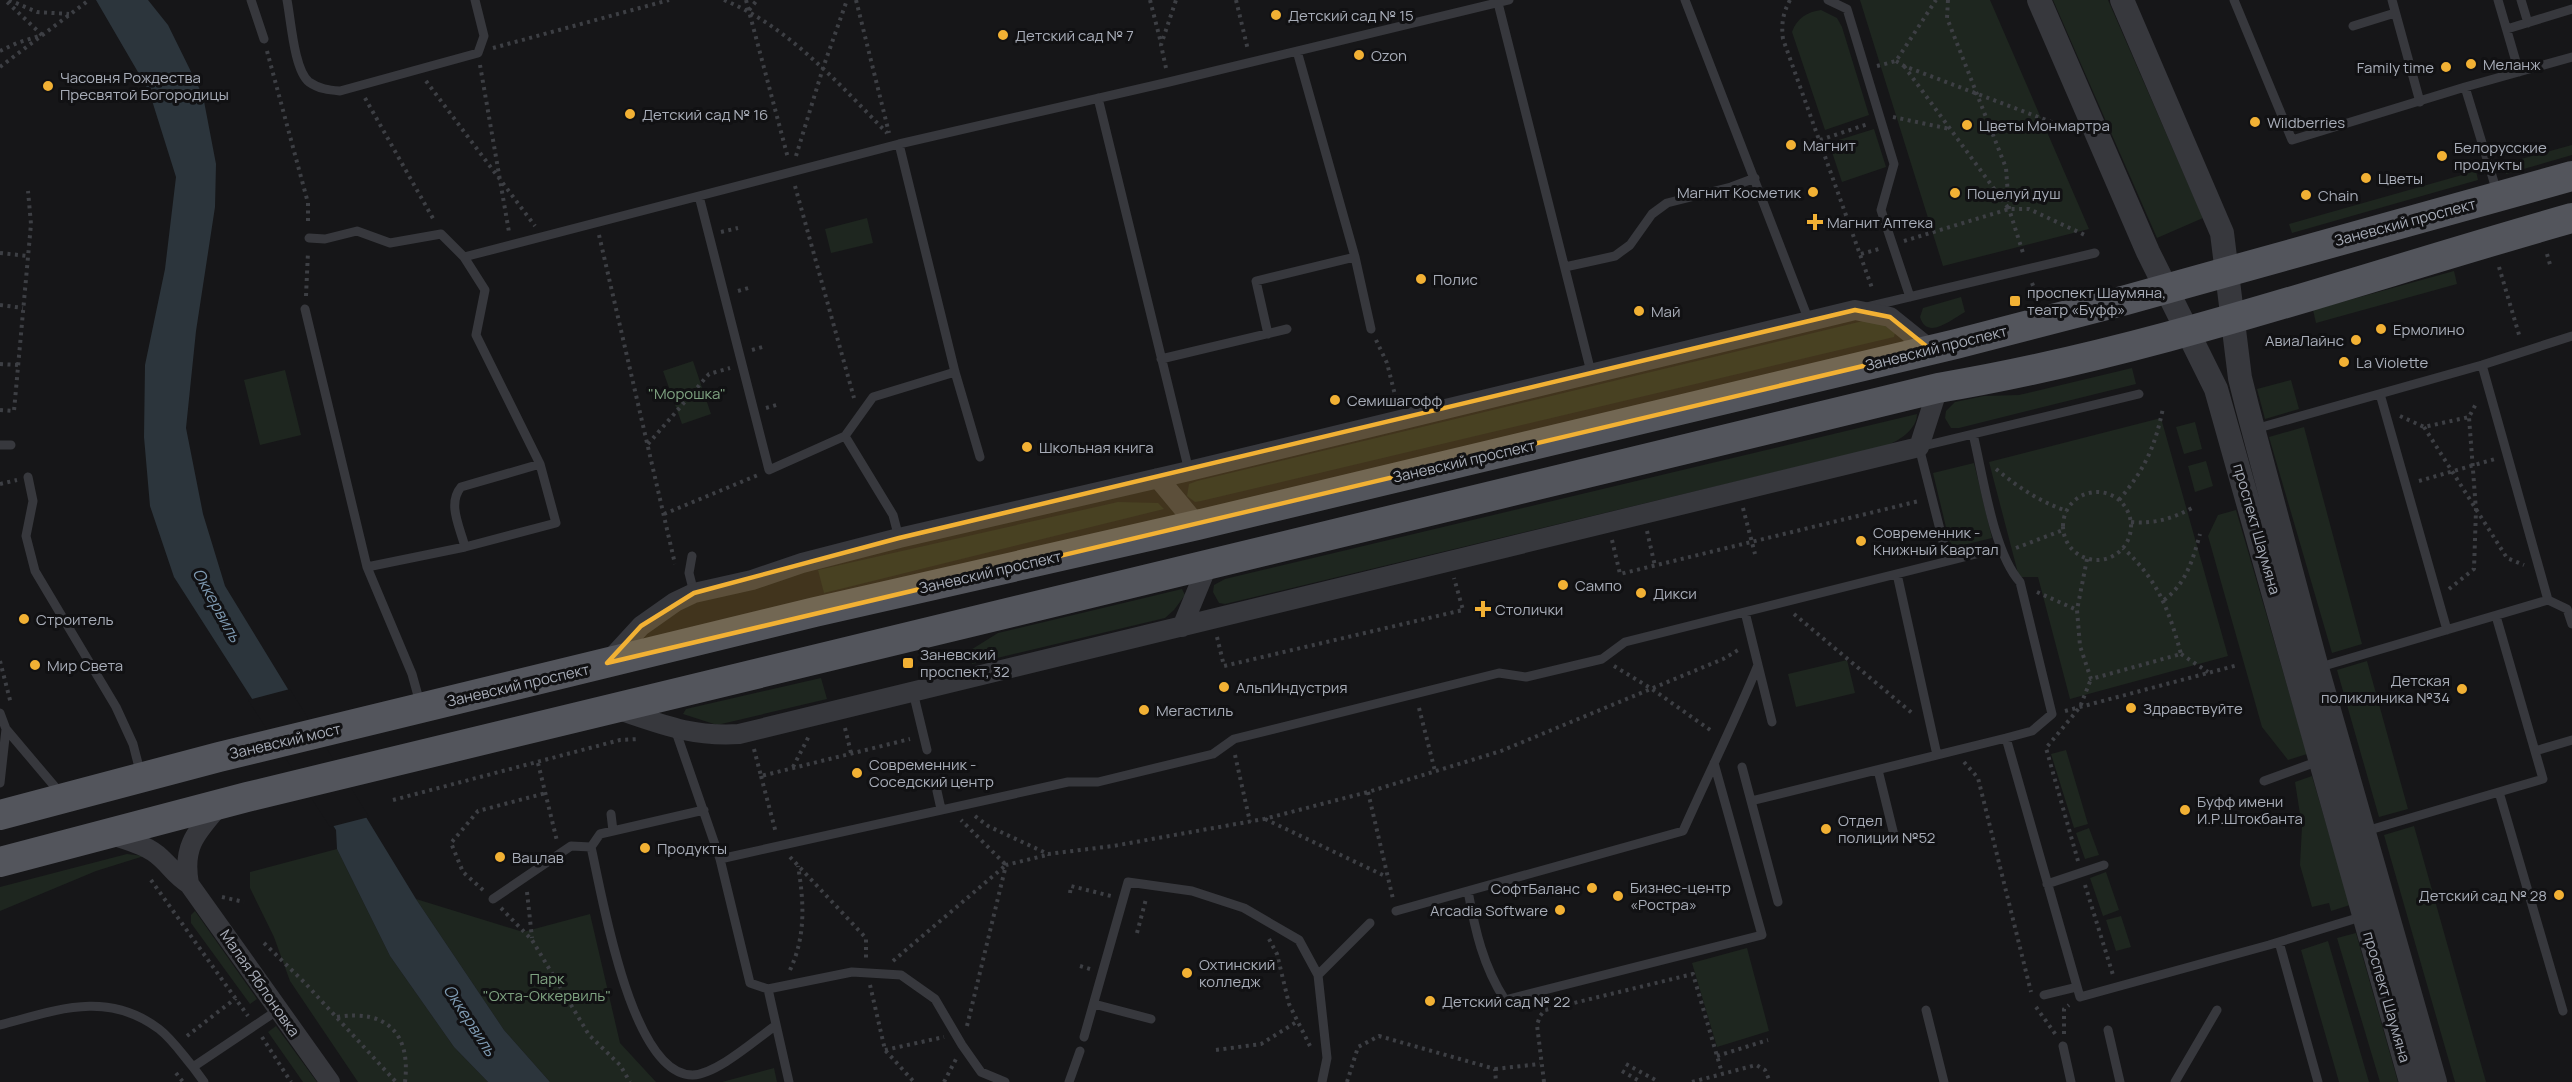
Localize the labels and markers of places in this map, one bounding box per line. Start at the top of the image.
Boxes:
place label: Детский сад № 15 [1288,5,1414,26]
marker: Детский сад № 15 [1269,8,1283,22]
place label: Детский сад № 7 [1015,25,1134,46]
marker: Детский сад № 7 [996,28,1010,42]
place label: Ozon [1371,45,1407,66]
marker: Ozon [1352,48,1366,62]
place label: Меланж [2483,54,2541,75]
place label: Family time [2357,57,2434,78]
marker: Меланж [2464,57,2478,71]
marker: Family time [2439,60,2453,74]
place label: Часовня Рождества Пресвятой Богородицы [60,67,229,105]
marker: Часовня Рождества Пресвятой Богородицы [41,79,55,93]
place label: Детский сад № 16 [642,104,768,125]
marker: Детский сад № 16 [623,107,637,121]
place label: Wildberries [2267,112,2345,133]
place label: Цветы Монмартра [1979,115,2110,136]
marker: Wildberries [2248,115,2262,129]
marker: Цветы Монмартра [1960,118,1974,132]
place label: Магнит [1803,135,1856,156]
place label: Белорусские продукты [2454,137,2547,175]
marker: Магнит [1784,138,1798,152]
marker: Белорусские продукты [2435,149,2449,163]
place label: Цветы [2378,168,2423,189]
marker: Цветы [2359,171,2373,185]
place label: Магнит Косметик [1677,182,1802,203]
place label: Поцелуй душ [1967,183,2061,204]
marker: Магнит Косметик [1806,185,1820,199]
place label: Chain [2318,185,2358,206]
marker: Поцелуй душ [1948,186,1962,200]
marker: Chain [2299,188,2313,202]
place label: Магнит Аптека [1827,212,1933,233]
marker: Магнит Аптека [1808,215,1822,229]
place label: Полис [1433,269,1478,290]
marker: Полис [1414,272,1428,286]
place label: проспект Шаумяна, театр «Буфф» [2027,282,2166,320]
marker: проспект Шаумяна, театр «Буфф» [2008,294,2022,308]
place label: Май [1651,301,1680,322]
marker: Май [1632,304,1646,318]
place label: Ермолино [2393,319,2465,340]
marker: Ермолино [2374,322,2388,336]
place label: АвиаЛайнс [2265,330,2344,351]
marker: АвиаЛайнс [2349,333,2363,347]
place label: La Violette [2356,352,2429,373]
marker: La Violette [2337,355,2351,369]
place label: Семишагофф [1347,390,1442,411]
marker: Семишагофф [1328,393,1342,407]
place label: Школьная книга [1039,437,1154,458]
marker: Школьная книга [1020,440,1034,454]
place label: Современник - Книжный Квартал [1873,522,1999,560]
marker: Современник - Книжный Квартал [1854,534,1868,548]
place label: Сампо [1575,575,1622,596]
marker: Сампо [1556,578,1570,592]
place label: Дикси [1653,583,1697,604]
marker: Дикси [1634,586,1648,600]
place label: Столички [1495,599,1563,620]
marker: Столички [1476,602,1490,616]
place label: Строитель [36,609,114,630]
marker: Строитель [17,612,31,626]
place label: Заневский проспект, 32 [920,644,1010,682]
place label: Мир Света [47,655,123,676]
marker: Заневский проспект, 32 [901,656,915,670]
marker: Мир Света [28,658,42,672]
place label: Детская поликлиника №34 [2321,670,2450,708]
place label: АльпИндустрия [1236,677,1348,698]
marker: АльпИндустрия [1217,680,1231,694]
marker: Детская поликлиника №34 [2455,682,2469,696]
place label: Здравствуйте [2143,698,2243,719]
place label: Мегастиль [1156,700,1233,721]
marker: Здравствуйте [2124,701,2138,715]
marker: Мегастиль [1137,703,1151,717]
place label: Современник - Соседский центр [869,754,994,792]
marker: Современник - Соседский центр [850,766,864,780]
place label: Буфф имени И.Р.Штокбанта [2197,791,2303,829]
marker: Буфф имени И.Р.Штокбанта [2178,803,2192,817]
place label: Отдел полиции №52 [1838,810,1935,848]
marker: Отдел полиции №52 [1819,822,1833,836]
place label: Продукты [657,838,727,859]
marker: Продукты [638,841,652,855]
place label: Вацлав [512,847,564,868]
marker: Вацлав [493,850,507,864]
place label: Бизнес-центр «Ростра» [1630,877,1731,915]
place label: СофтБаланс [1491,878,1580,899]
marker: СофтБаланс [1585,881,1599,895]
place label: Детский сад № 28 [2419,885,2547,906]
marker: Детский сад № 28 [2552,888,2566,902]
marker: Бизнес-центр «Ростра» [1611,889,1625,903]
place label: Arcadia Software [1430,900,1548,921]
marker: Arcadia Software [1553,903,1567,917]
place label: Охтинский колледж [1199,954,1275,992]
marker: Охтинский колледж [1180,966,1194,980]
place label: Детский сад № 22 [1442,991,1570,1012]
marker: Детский сад № 22 [1423,994,1437,1008]

